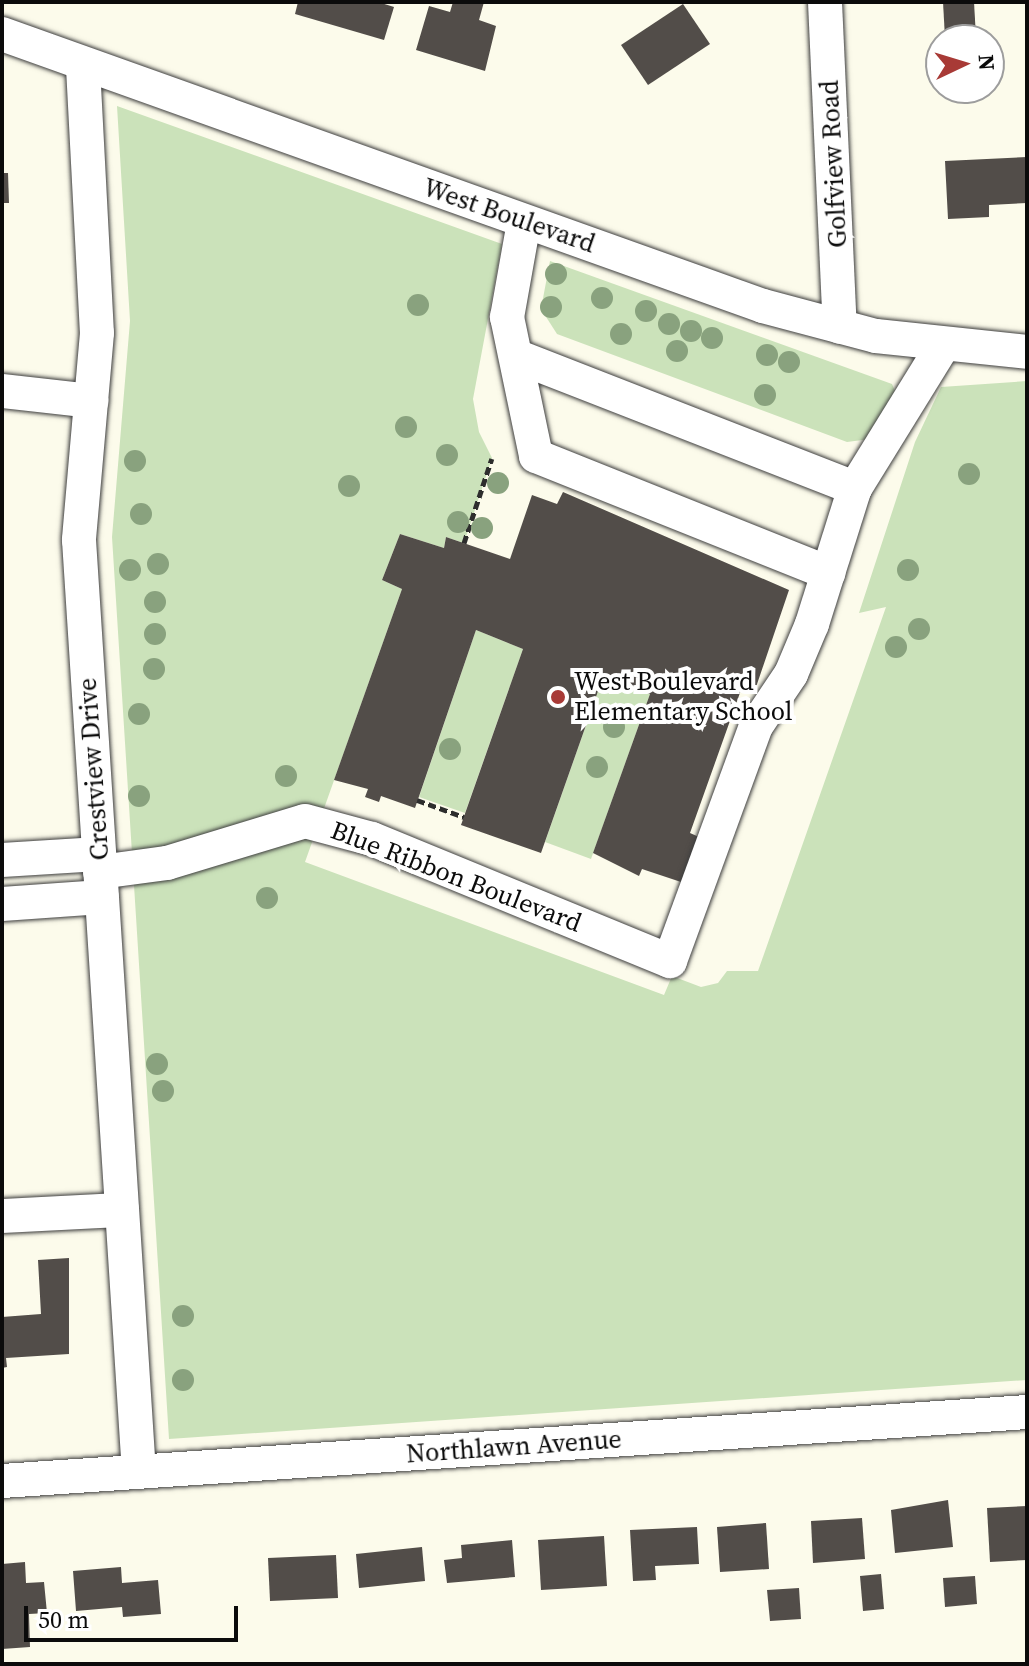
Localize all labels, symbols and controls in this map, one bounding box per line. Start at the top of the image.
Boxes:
north arrow [925,24,1005,104]
text: N [971,53,1002,72]
street label: Golfview Road [814,79,854,249]
street label: West Boulevard [419,172,599,260]
place label: West Boulevard Elementary School [574,666,793,728]
street label: Crestview Drive [72,677,116,861]
marker: West Boulevard Elementary School [549,688,567,706]
street label: Blue Ribbon Boulevard [326,815,586,939]
street label: Northlawn Avenue [405,1424,623,1470]
scale bar [28,1590,242,1640]
text: 50 m [38,1603,89,1636]

